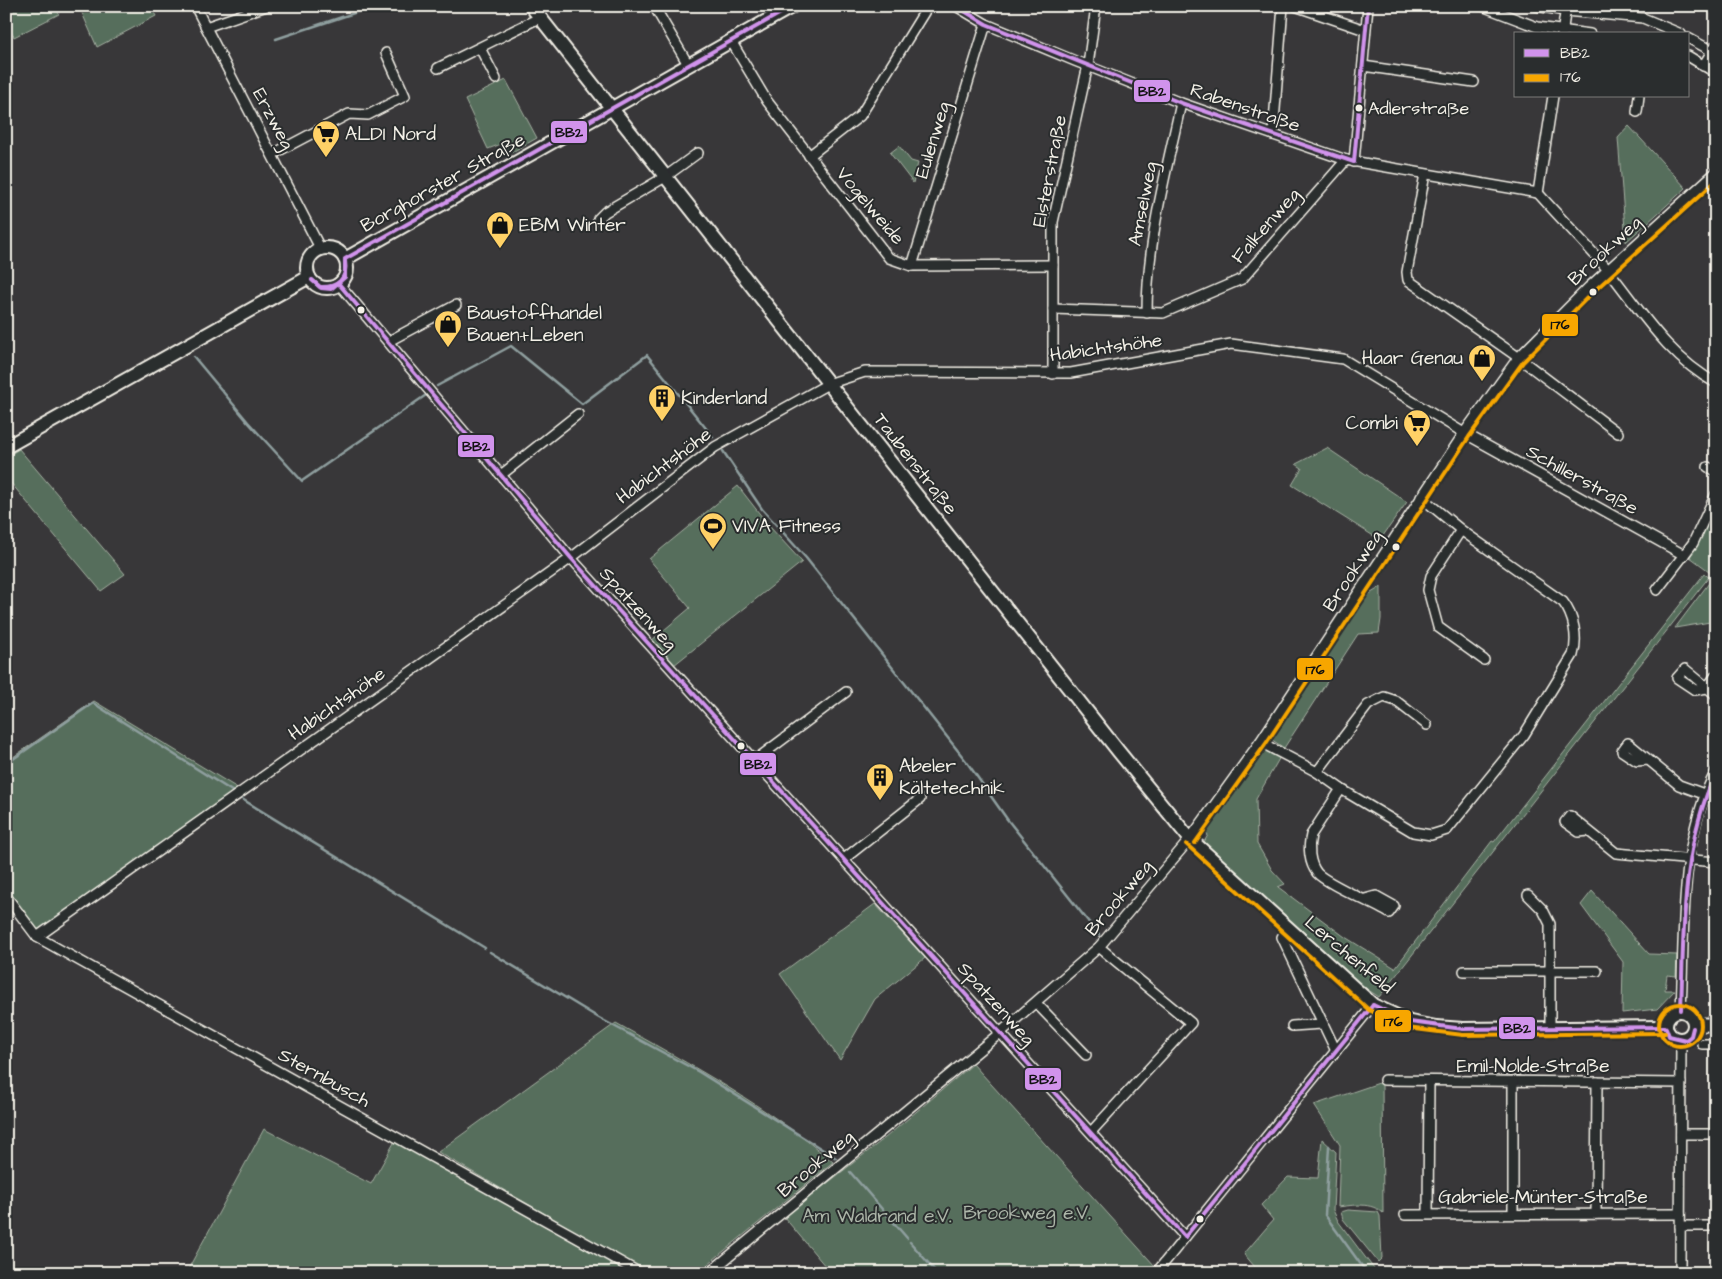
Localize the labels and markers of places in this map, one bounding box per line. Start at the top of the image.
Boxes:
place label: Adlerstraße [1368,96,1469,121]
marker: Adlerstraße [1354,103,1364,113]
supermarket icon: ALDI Nord [311,119,341,158]
place label: ALDI Nord [345,121,436,148]
shop icon: EBM Winter [485,210,515,249]
place label: EBM Winter [519,212,626,239]
unlabelled marker [1588,287,1598,297]
place label: Baustoffhandel Bauen+Leben [467,300,602,349]
unlabelled marker [356,305,366,315]
shop icon: Baustoffhandel Bauen+Leben [433,309,463,348]
shop icon: Haar Genau [1467,343,1497,382]
place label: Haar Genau [1362,345,1463,372]
building icon: Kinderland [647,383,677,422]
place label: Kinderland [681,385,768,412]
supermarket icon: Combi [1402,408,1432,447]
place label: Combi [1346,410,1398,437]
sports icon: VIVA Fitness [698,511,728,550]
place label: VIVA Fitness [732,513,841,540]
unlabelled marker [1391,542,1401,552]
unlabelled marker [736,741,746,751]
place label: Abeler Kältetechnik [899,753,1005,802]
building icon: Abeler Kältetechnik [865,762,895,801]
unlabelled marker [1195,1214,1205,1224]

